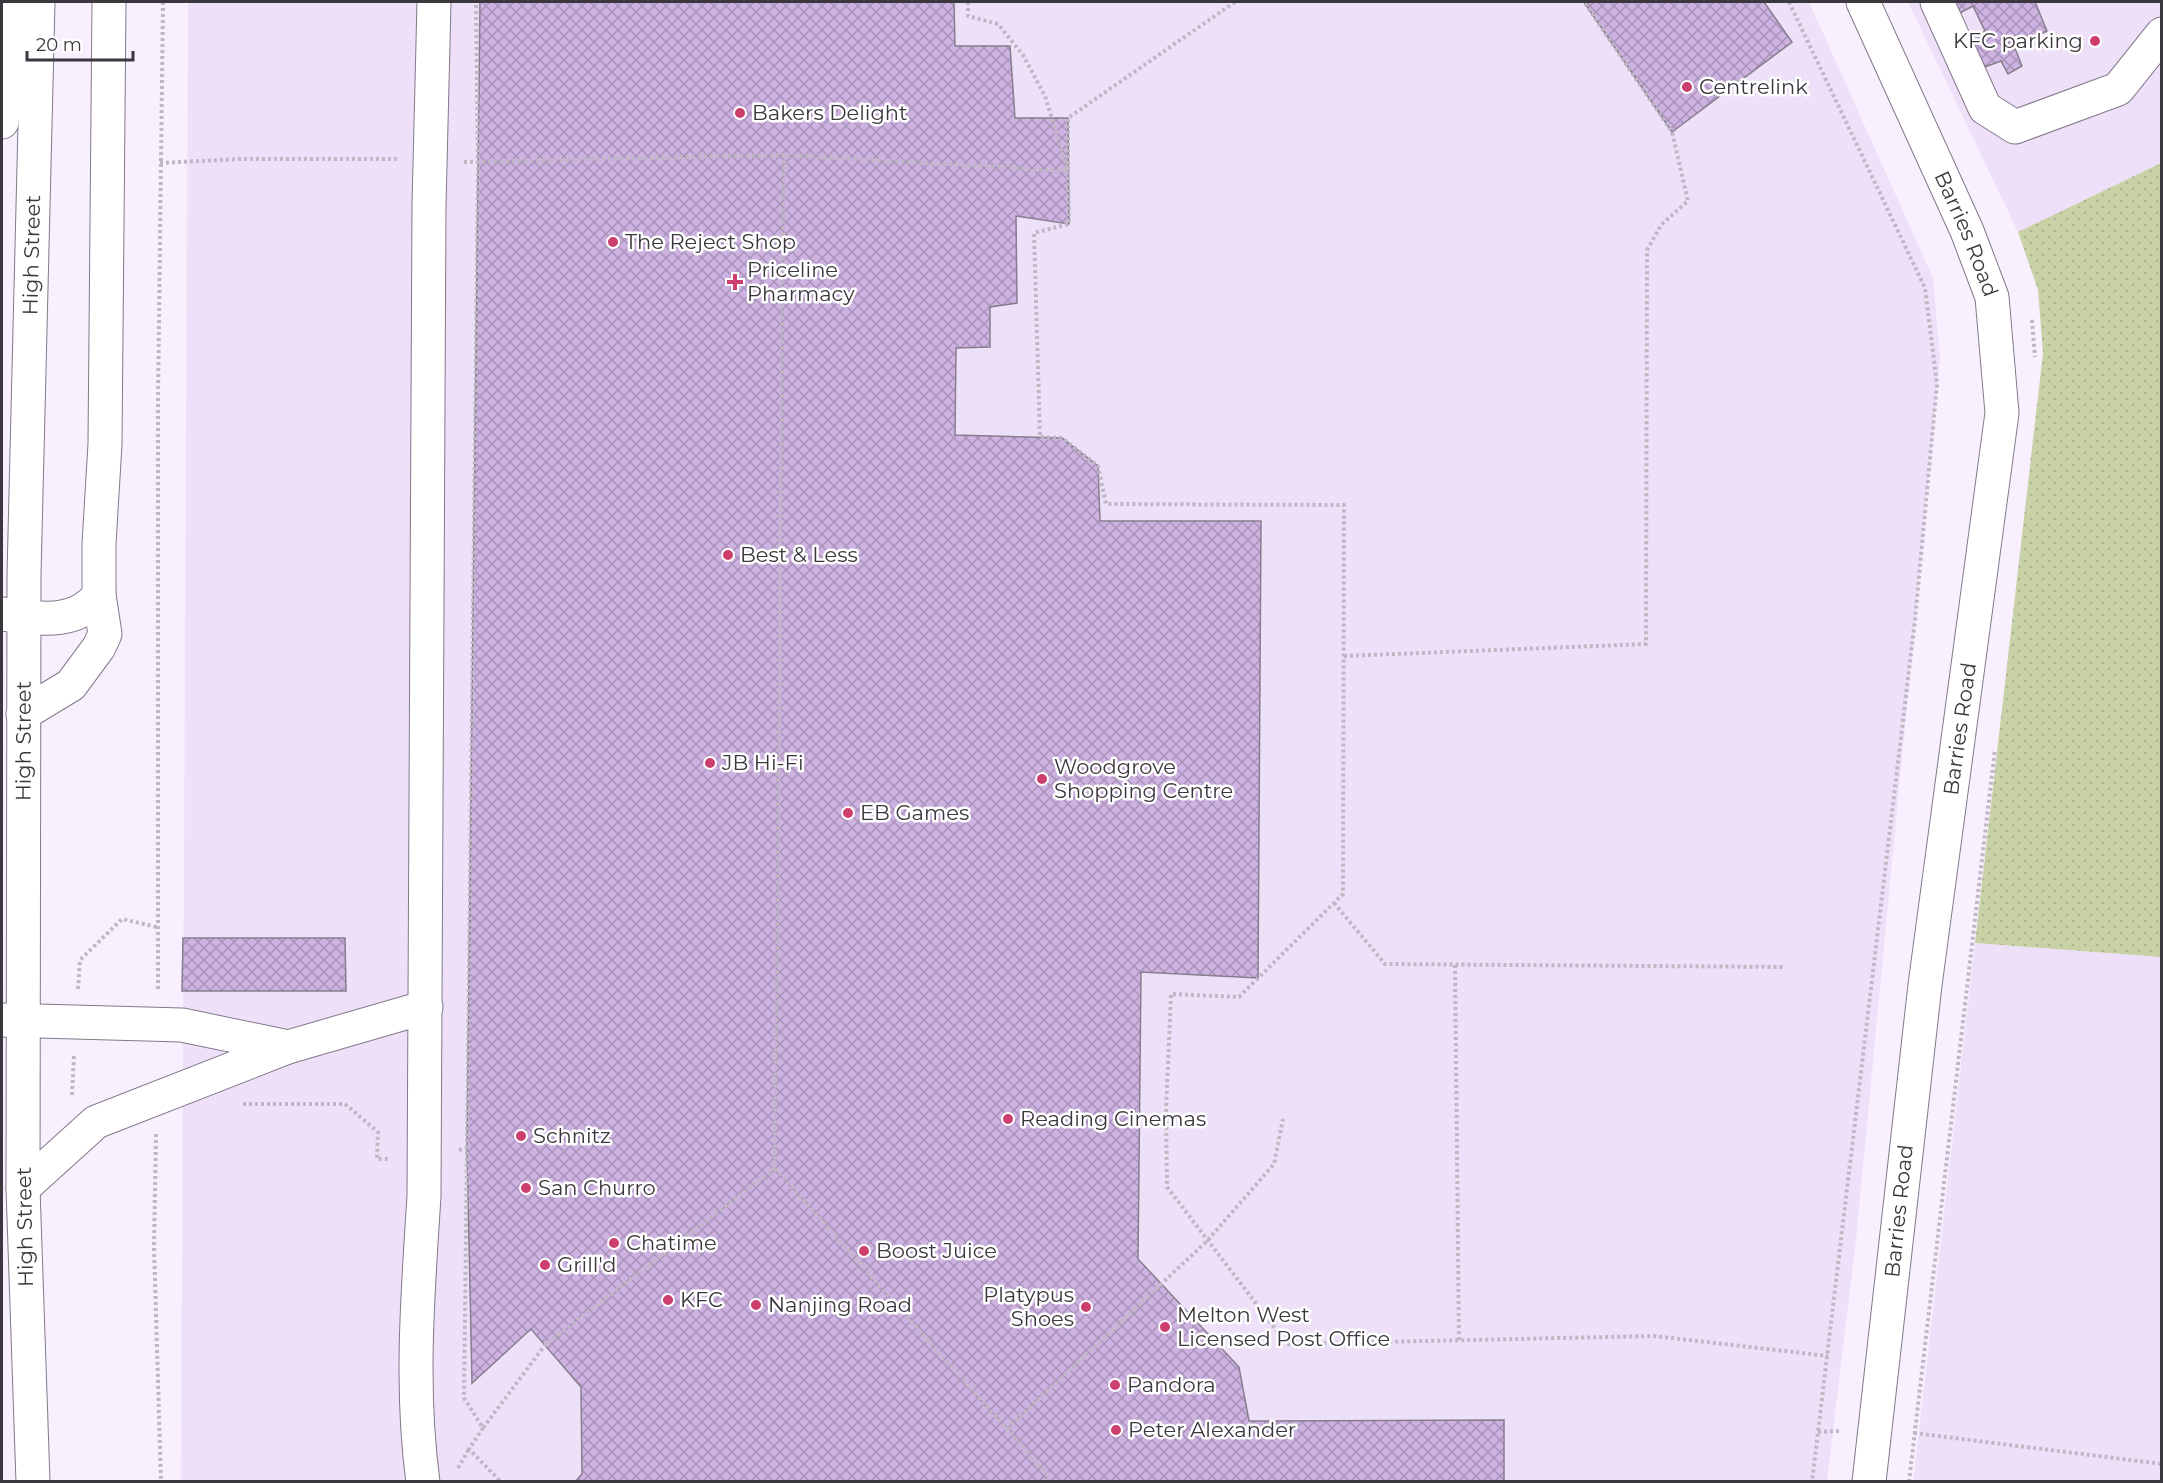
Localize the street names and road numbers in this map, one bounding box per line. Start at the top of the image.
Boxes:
street label: Barries Road [1929,167,2004,300]
street label: High Street [17,195,45,316]
street label: Barries Road [1938,661,1981,797]
street label: High Street [11,681,36,801]
street label: Barries Road [1879,1143,1918,1279]
street label: High Street [11,1167,38,1287]

